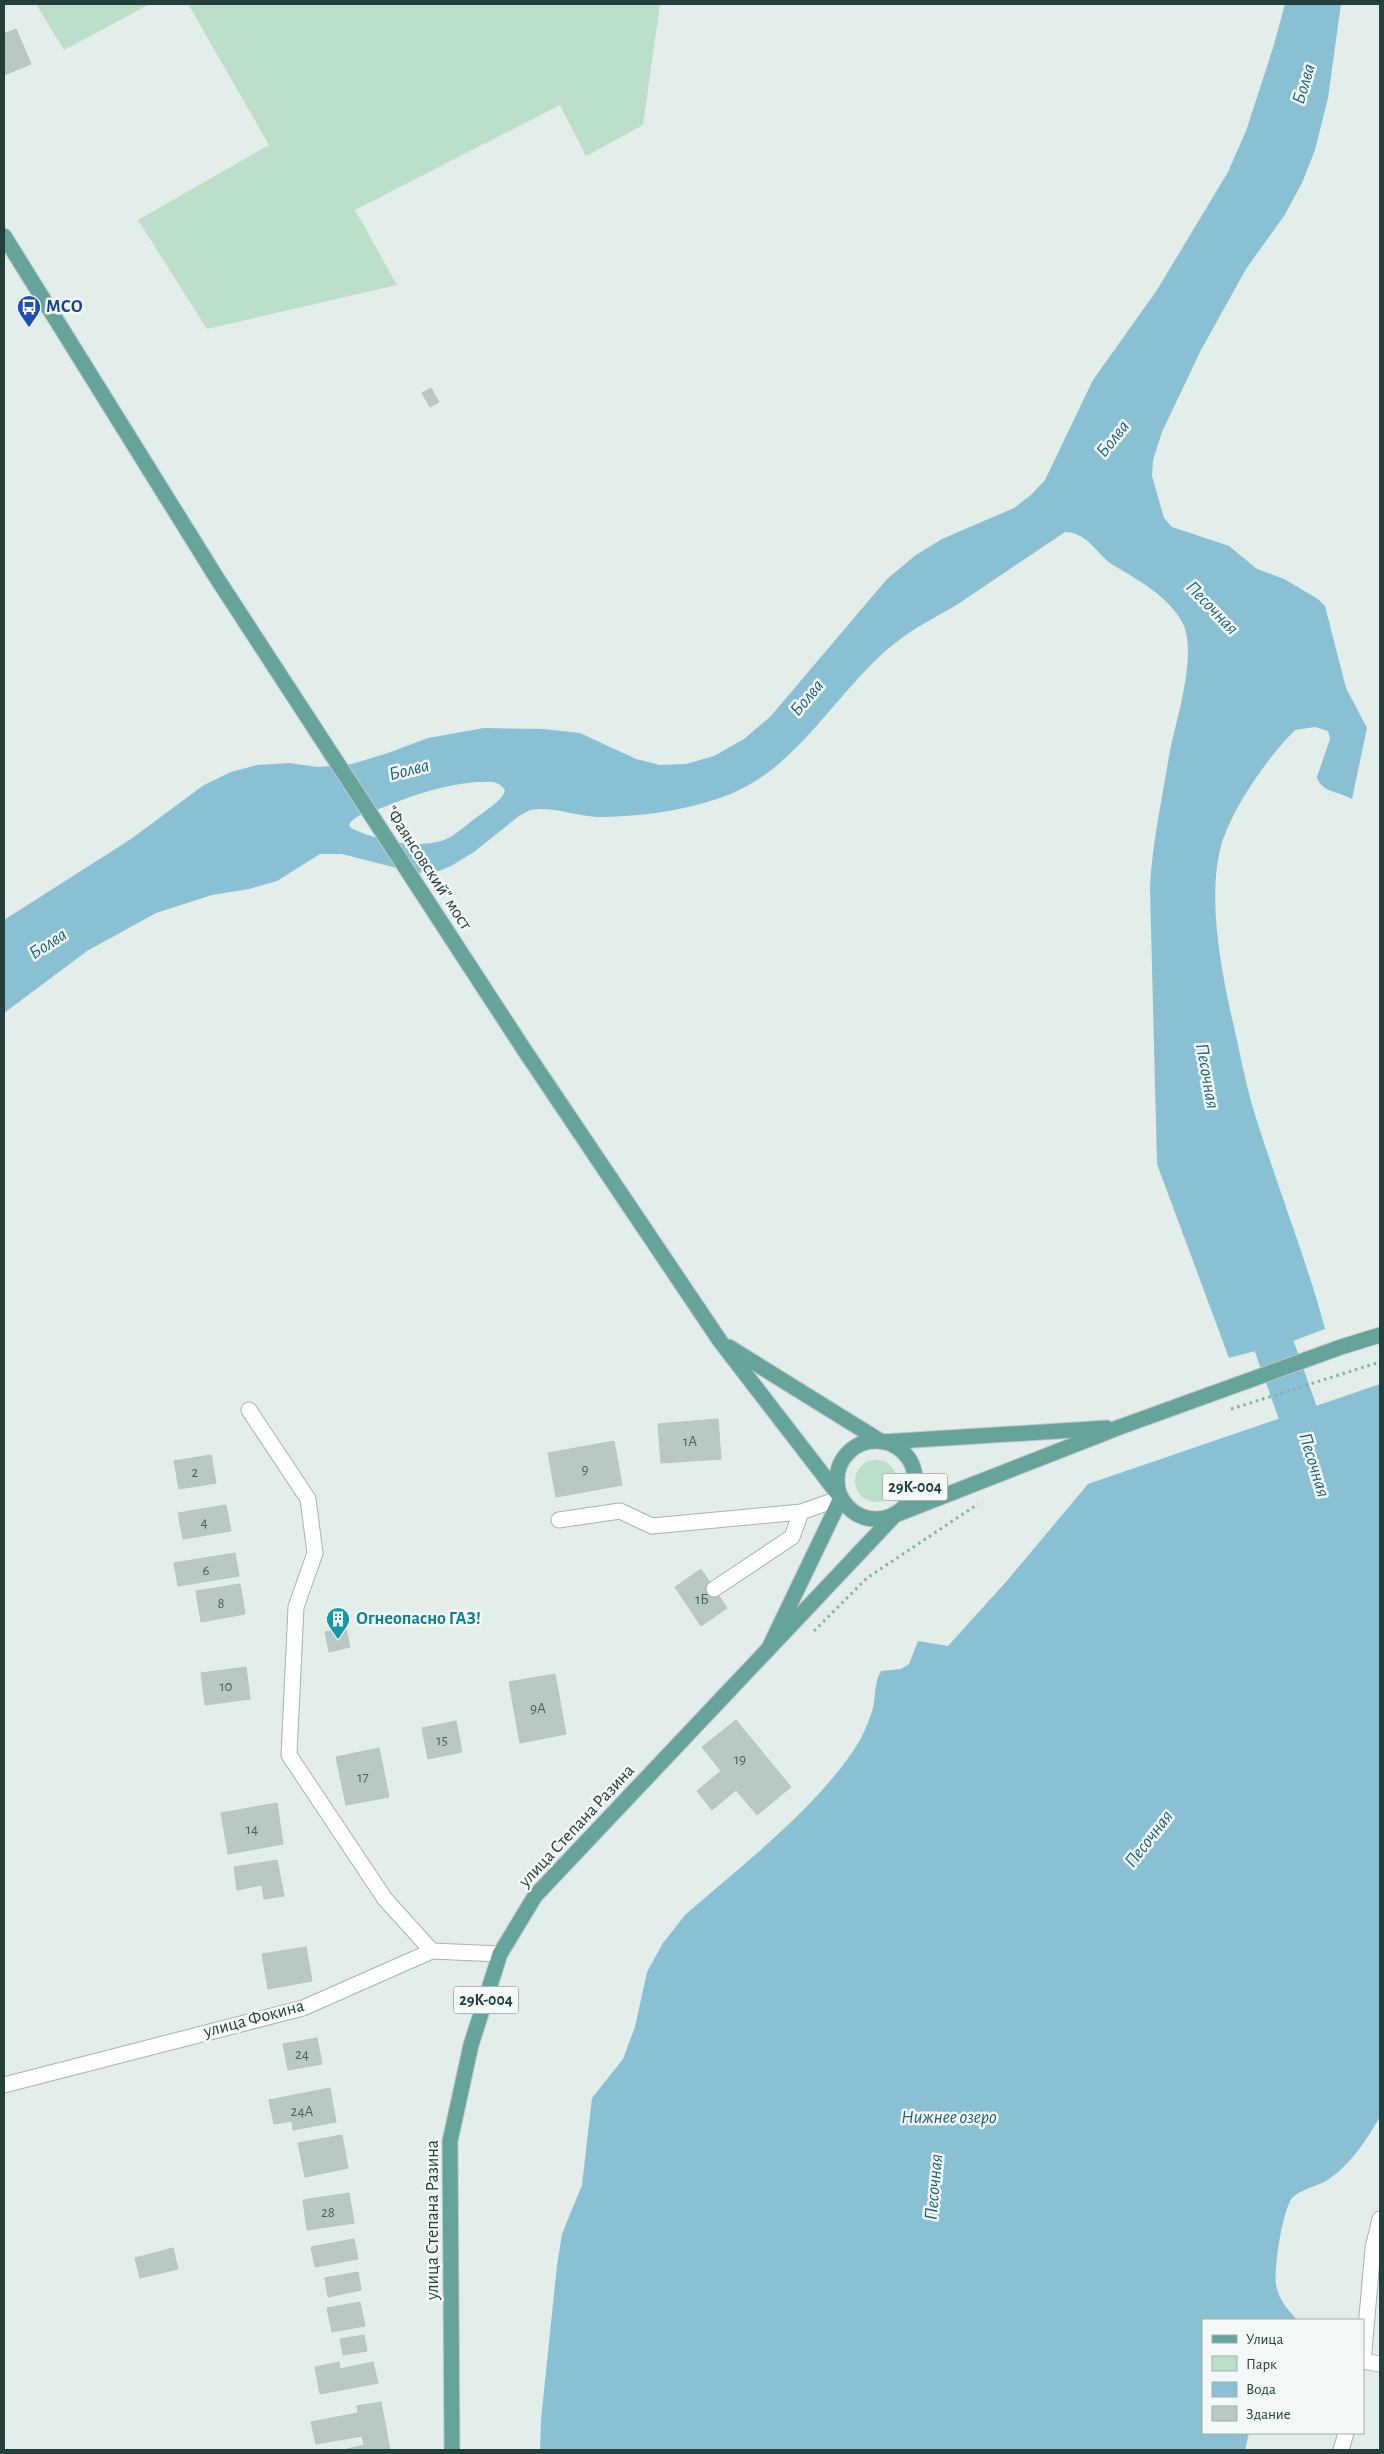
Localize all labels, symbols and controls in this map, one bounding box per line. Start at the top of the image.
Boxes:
water label: Болва [1289,62,1319,106]
bus stop icon: МСО [16,294,42,328]
place label: МСО [46,298,83,316]
water label: Болва [1093,417,1133,461]
water label: Песочная [1182,578,1242,638]
water label: Болва [787,676,827,720]
water label: Болва [387,756,431,784]
street label: "Фаянсовский" мост [381,803,475,934]
water label: Болва [26,925,70,963]
water label: Песочная [1192,1042,1222,1110]
water label: Песочная [1295,1431,1333,1499]
house number: 1А [683,1434,697,1449]
house number: 9 [581,1462,589,1477]
house number: 2 [192,1465,199,1480]
road number: 29К-004 [882,1474,948,1500]
house number: 4 [200,1515,208,1530]
house number: 6 [202,1563,210,1578]
house number: 1Б [695,1592,709,1607]
house number: 8 [217,1596,225,1611]
building icon: Огнеопасно ГАЗ! [325,1606,351,1640]
place label: Огнеопасно ГАЗ! [356,1610,481,1628]
house number: 10 [219,1679,233,1694]
house number: 9А [530,1701,546,1716]
house number: 15 [436,1733,448,1748]
house number: 19 [734,1752,746,1767]
street label: улица Степана Разина [515,1761,638,1891]
house number: 17 [357,1770,369,1785]
water label: Песочная [1121,1807,1177,1871]
house number: 14 [246,1822,258,1837]
road number: 29К-004 [454,1986,518,2014]
street label: улица Фокина [201,1997,306,2041]
house number: 24 [295,2047,309,2062]
house number: 24А [291,2104,314,2119]
water label: Нижнее озеро [901,2108,997,2127]
street label: улица Степана Разина [424,2140,442,2301]
water label: Песочная [922,2153,946,2221]
house number: 28 [321,2205,335,2220]
legend [1202,2319,1364,2434]
text: Улица [1246,2332,1283,2347]
text: Парк [1246,2357,1277,2372]
text: Вода [1246,2382,1276,2397]
text: Здание [1246,2407,1291,2422]

